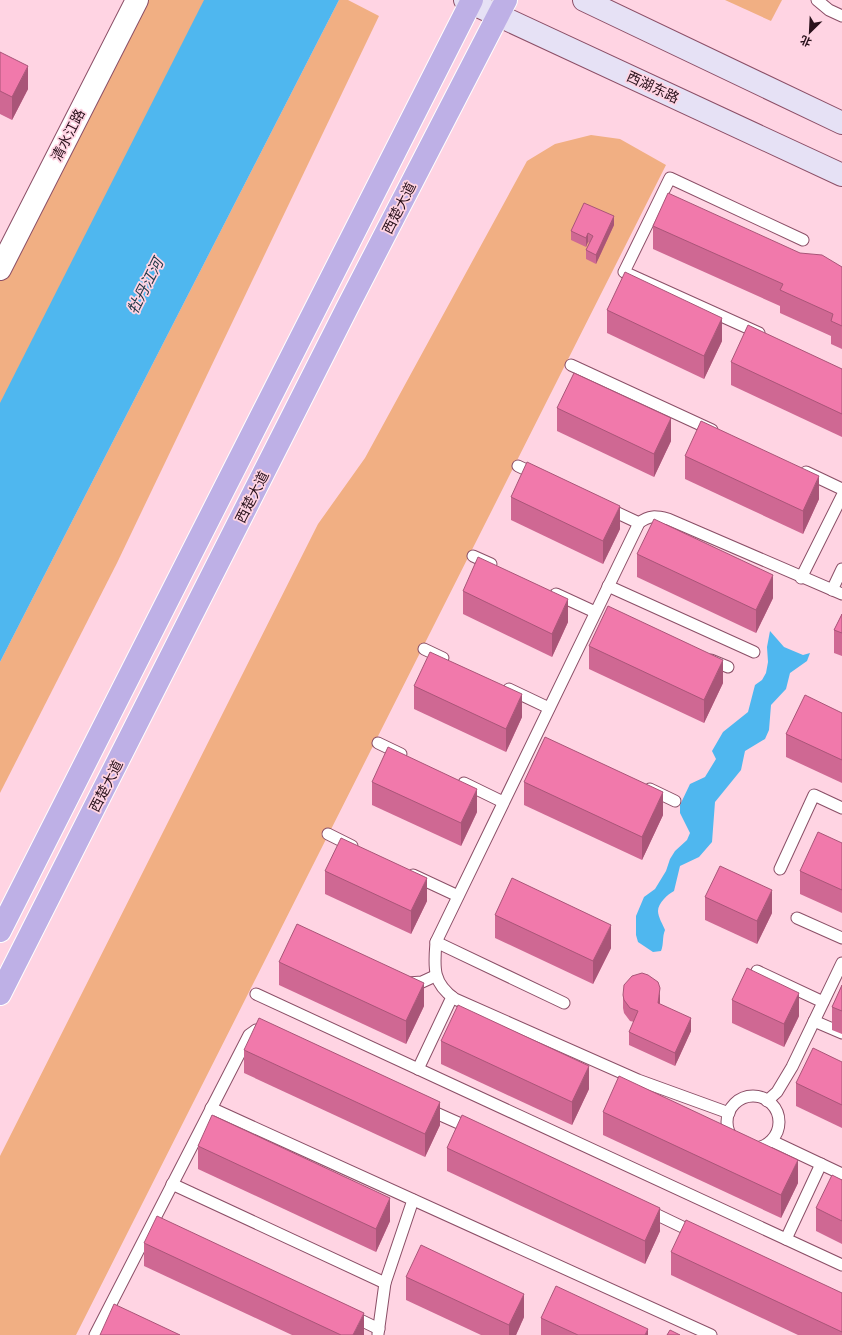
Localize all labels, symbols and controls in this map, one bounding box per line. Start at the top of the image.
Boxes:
north arrow [790,12,830,52]
text: 北 [798,33,813,49]
street label: 西湖东路 [624,68,682,106]
street label: 清水江路 [48,106,88,164]
street label: 西楚大道 [379,179,419,237]
water label: 牡丹江河 [124,253,168,317]
street label: 西楚大道 [232,468,272,526]
street label: 西楚大道 [86,757,126,815]

